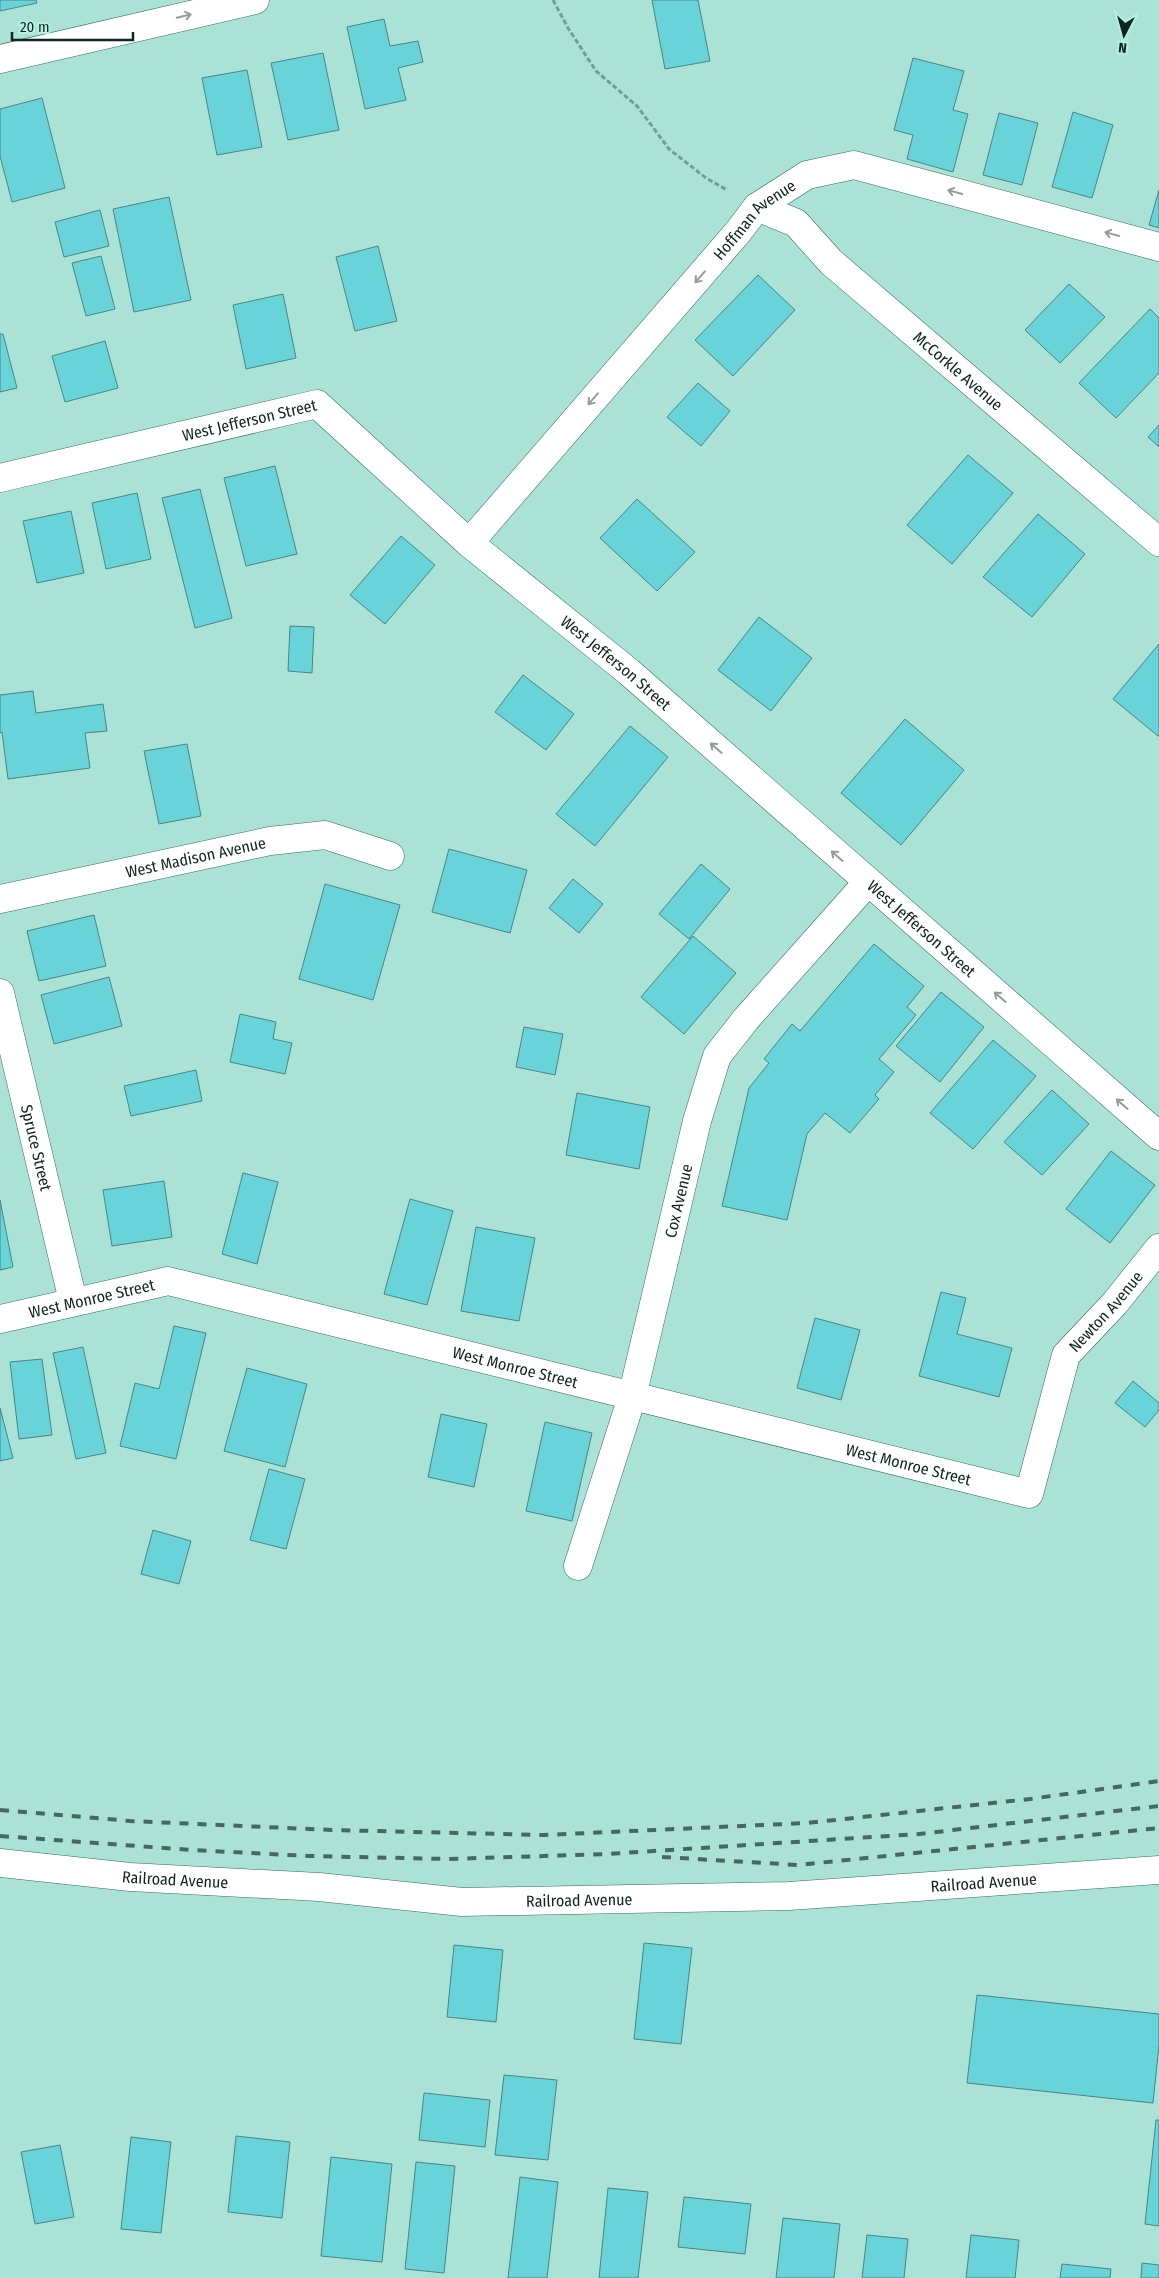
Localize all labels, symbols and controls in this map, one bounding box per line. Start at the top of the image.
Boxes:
scale bar [12,10,134,42]
north arrow [1099,10,1149,60]
one-way arrow [175,11,191,20]
text: 20 m [20,18,50,36]
text: N [1118,39,1128,56]
street label: Hoffman Avenue [709,176,799,264]
one-way arrow [947,187,963,196]
one-way arrow [1104,229,1120,239]
one-way arrow [694,270,705,283]
street label: McCorkle Avenue [909,328,1007,415]
one-way arrow [588,393,599,406]
street label: West Jefferson Street [180,395,319,445]
street label: West Jefferson Street [557,612,675,715]
one-way arrow [709,743,722,754]
street label: West Madison Avenue [124,833,268,882]
one-way arrow [831,850,844,862]
street label: West Jefferson Street [863,876,980,982]
one-way arrow [993,992,1006,1003]
one-way arrow [1116,1098,1129,1110]
street label: Spruce Street [17,1103,56,1194]
street label: Cox Avenue [661,1162,697,1240]
street label: Newton Avenue [1065,1267,1147,1356]
street label: West Monroe Street [27,1275,157,1322]
street label: West Monroe Street [451,1343,581,1392]
street label: West Monroe Street [844,1440,974,1489]
street label: Railroad Avenue [121,1867,229,1892]
street label: Railroad Avenue [930,1870,1038,1896]
street label: Railroad Avenue [526,1890,633,1911]

